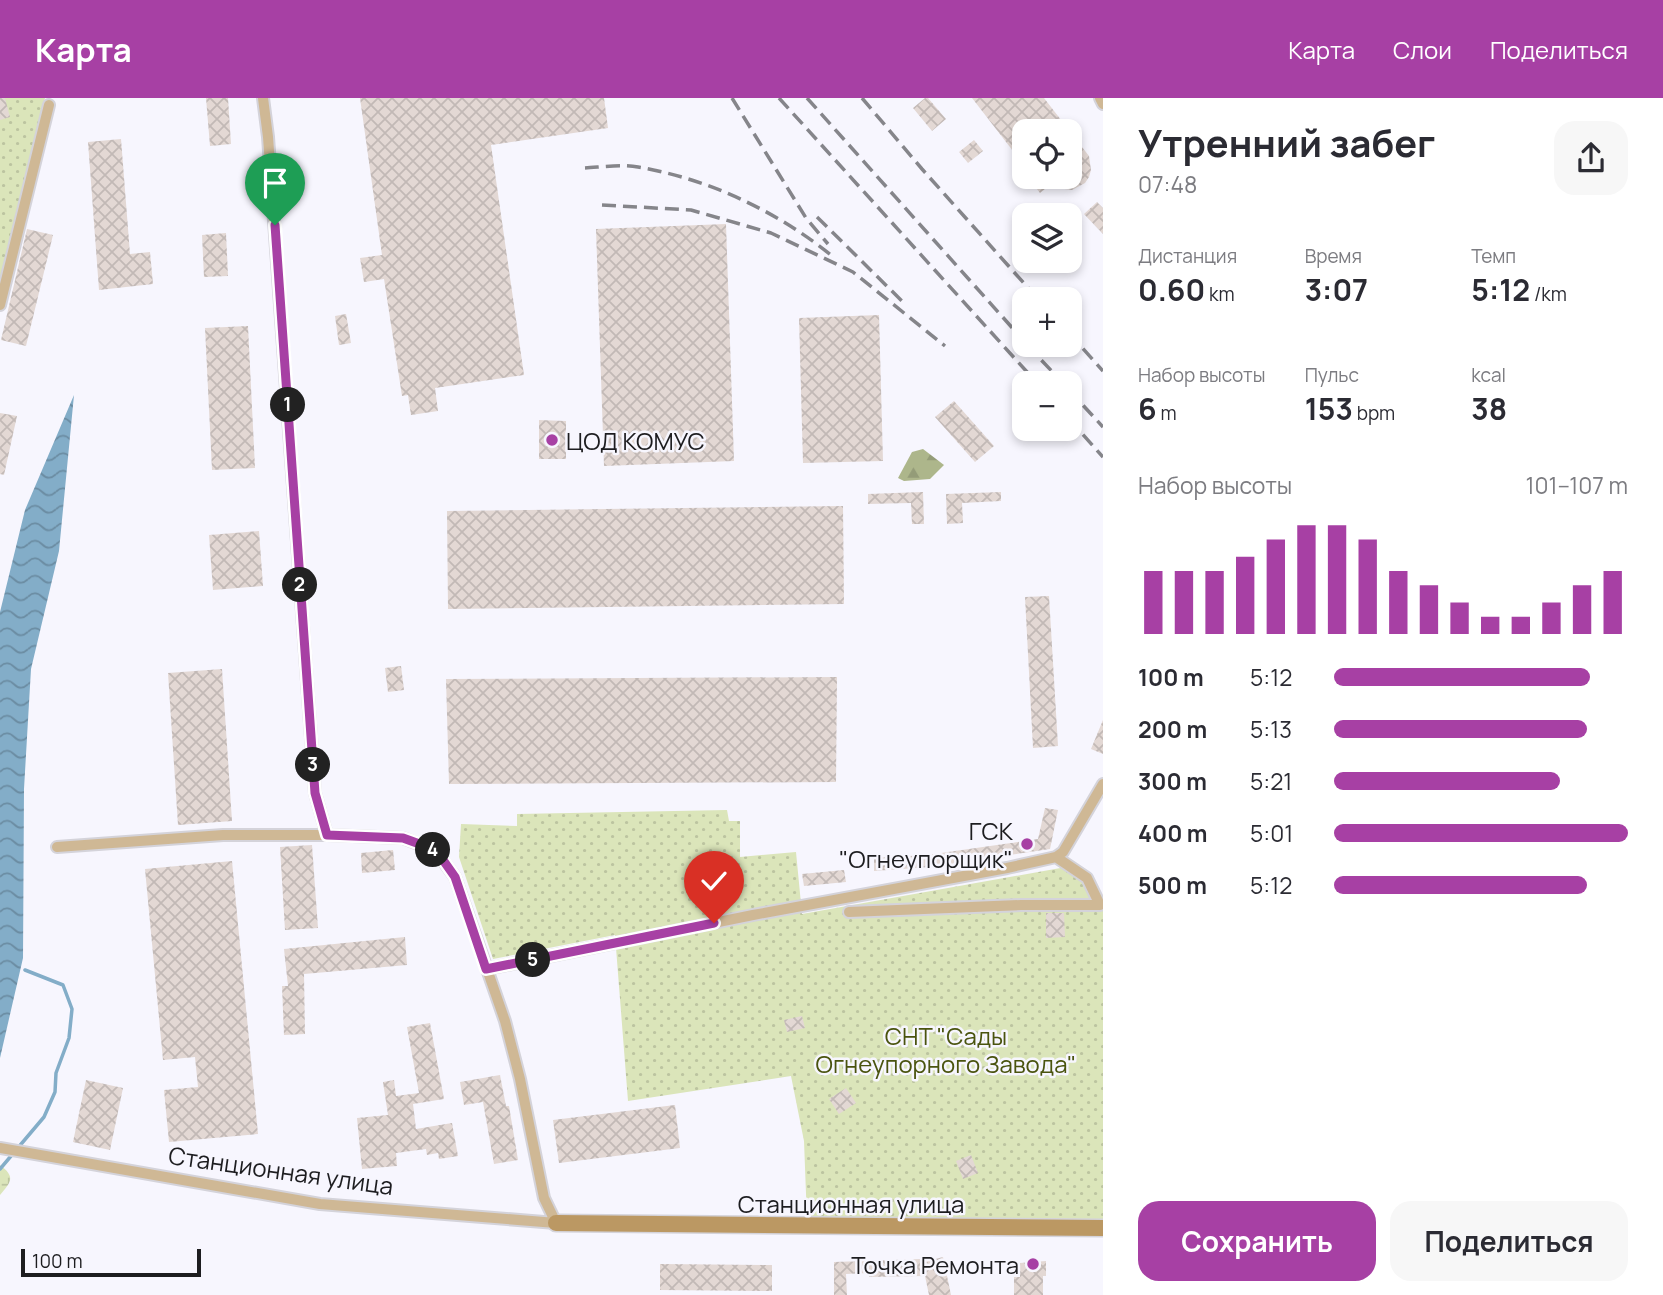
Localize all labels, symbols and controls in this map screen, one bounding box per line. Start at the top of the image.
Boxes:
text: Карта [35,27,132,72]
text: Карта [1288,33,1355,66]
text: Слои [1393,33,1452,66]
text: Поделиться [1490,33,1628,66]
text: Утренний забег [1138,116,1435,168]
map controls [1012,119,1082,441]
button: locate [1012,119,1082,189]
button: share [1554,121,1628,195]
pin [245,153,305,225]
icon: arrive [256,164,294,202]
text: 07:48 [1138,168,1197,200]
button: layers [1012,203,1082,273]
text: Дистанция [1138,243,1237,269]
text: Время [1305,243,1362,269]
text: Темп [1471,243,1516,269]
text: 0.60 [1138,269,1205,310]
text: 3:07 [1305,269,1368,310]
text: 5:12 [1471,269,1530,310]
text: km [1205,281,1235,307]
text: /km [1530,281,1567,307]
button: + [1012,287,1082,357]
text: Набор высоты [1138,362,1265,388]
text: Пульс [1305,362,1359,388]
text: kcal [1471,362,1506,388]
button: − [1012,371,1082,441]
pin: 1 [270,388,306,422]
text: 6 [1138,388,1157,429]
text: 153 [1305,388,1353,429]
text: 38 [1471,388,1507,429]
text: 1 [283,391,292,417]
text: m [1157,400,1177,426]
text: bpm [1353,400,1395,426]
place label: ЦОД КОМУС [566,424,705,457]
marker: ЦОД КОМУС [544,432,560,448]
text: Набор высоты [1138,469,1292,501]
text: 101–107 m [1525,469,1628,501]
pin: 2 [282,568,318,602]
text: 2 [294,571,305,597]
text: 100 m [1138,661,1204,693]
text: 5:12 [1250,661,1292,693]
text: 200 m [1138,713,1207,745]
text: 5:13 [1250,713,1292,745]
pin: 3 [296,748,330,782]
text: 3 [307,751,318,777]
text: 300 m [1138,765,1207,797]
text: 5:21 [1250,765,1292,797]
place label: ГСК "Огнеупорщик" [839,814,1014,875]
text: 400 m [1138,817,1208,849]
text: 5:01 [1250,817,1293,849]
pin: 4 [416,832,450,868]
text: 4 [427,836,438,862]
marker: ГСК "Огнеупорщик" [1019,836,1035,852]
pin [684,851,744,923]
icon: check [695,862,733,900]
text: 500 m [1138,869,1207,901]
text: 5:12 [1250,869,1292,901]
pin: 5 [516,942,550,978]
text: 5 [527,946,538,972]
park label: СНТ "Сады Огнеупорного Завода" [816,1019,1076,1080]
street label: Станционная улица [167,1138,395,1202]
street label: Станционная улица [738,1187,964,1220]
button: Сохранить [1138,1201,1376,1281]
button: Поделиться [1390,1201,1628,1281]
scale bar [21,1246,201,1278]
text: 100 m [32,1248,83,1274]
place label: Точка Ремонта [851,1248,1019,1281]
marker: Точка Ремонта [1025,1256,1041,1272]

